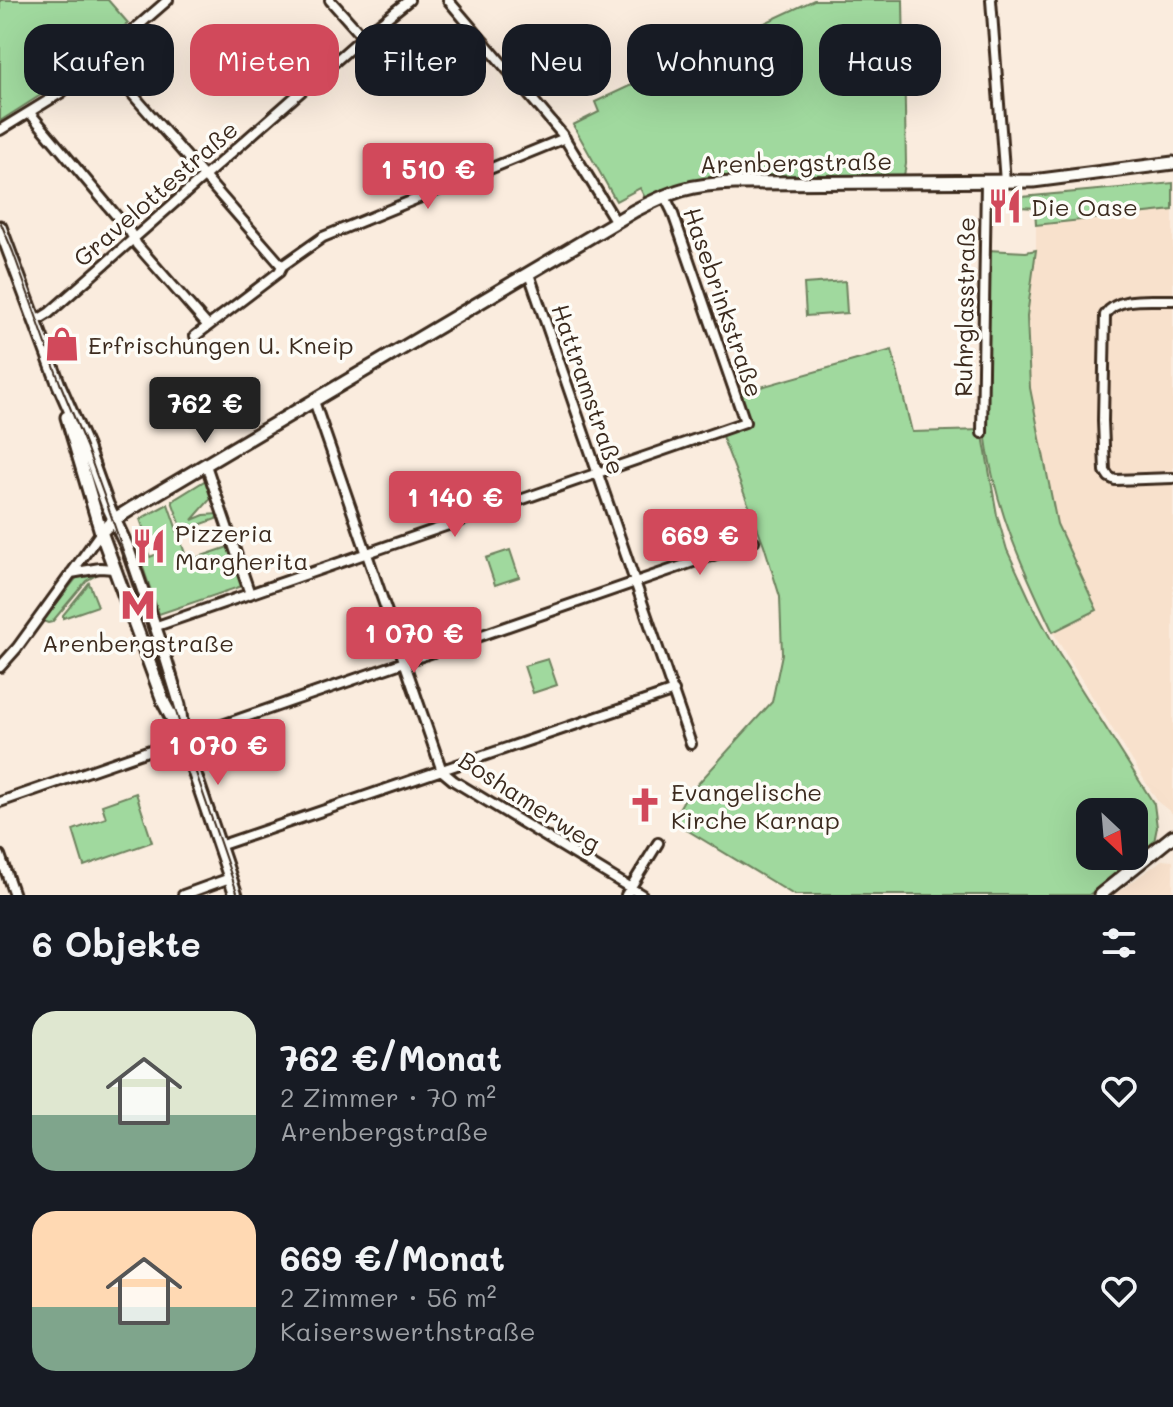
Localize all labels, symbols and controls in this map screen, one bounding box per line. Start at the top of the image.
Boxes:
chip: Kaufen [24,24,174,96]
chip: Mieten [190,24,339,96]
chip: Filter [355,24,486,96]
chip: Neu [502,24,611,96]
chip: Wohnung [627,24,803,96]
chip: Haus [819,24,941,96]
street label: Gravelottestraße [66,113,244,273]
pin: 1 510 € [354,143,502,211]
street label: Arenbergstraße [700,145,892,179]
text: 1 510 € [381,152,475,186]
restaurant icon: Die Oase [986,187,1024,225]
place label: Die Oase [1031,191,1138,222]
street label: Hasebrinkstraße [677,203,771,401]
street label: Ruhrglasstraße [947,217,981,397]
street label: Hattramstraße [545,300,633,478]
shop icon: Erfrischungen U. Kneip [43,325,81,363]
place label: Erfrischungen U. Kneip [88,329,354,360]
pin: 762 € [149,377,261,445]
text: 762 € [167,386,243,420]
pin: 1 140 € [381,471,529,539]
text: 1 140 € [407,480,503,514]
pin: 669 € [644,509,756,577]
place label: Pizzeria Margherita [175,517,308,576]
text: 669 € [661,518,739,552]
restaurant icon: Pizzeria Margherita [130,527,168,565]
metro station icon: Arenbergstraße [119,586,157,624]
pin: 1 070 € [340,607,488,675]
text: 1 070 € [364,616,464,650]
place label: Arenbergstraße [42,627,234,658]
pin: 1 070 € [144,719,292,787]
text: 1 070 € [168,728,268,762]
street label: Boshamerweg [453,744,607,858]
place label: Evangelische Kirche Karnap [671,776,840,835]
church icon: Evangelische Kirche Karnap [626,786,664,824]
north arrow [1076,798,1148,870]
map controls [1076,798,1148,870]
text: 6 Objekte [32,921,201,966]
icon: filters [1097,921,1141,965]
text: 762 €/Monat [280,1035,502,1080]
icon: home [96,1043,192,1139]
icon: heart [1097,1069,1141,1113]
text: 2 Zimmer · 70 m² [280,1080,496,1114]
text: Arenbergstraße [280,1114,488,1148]
text: 669 €/Monat [280,1235,505,1280]
icon: home [96,1243,192,1339]
icon: heart [1097,1269,1141,1313]
text: 2 Zimmer · 56 m² [280,1280,497,1314]
text: Kaiserswerthstraße [280,1314,536,1348]

